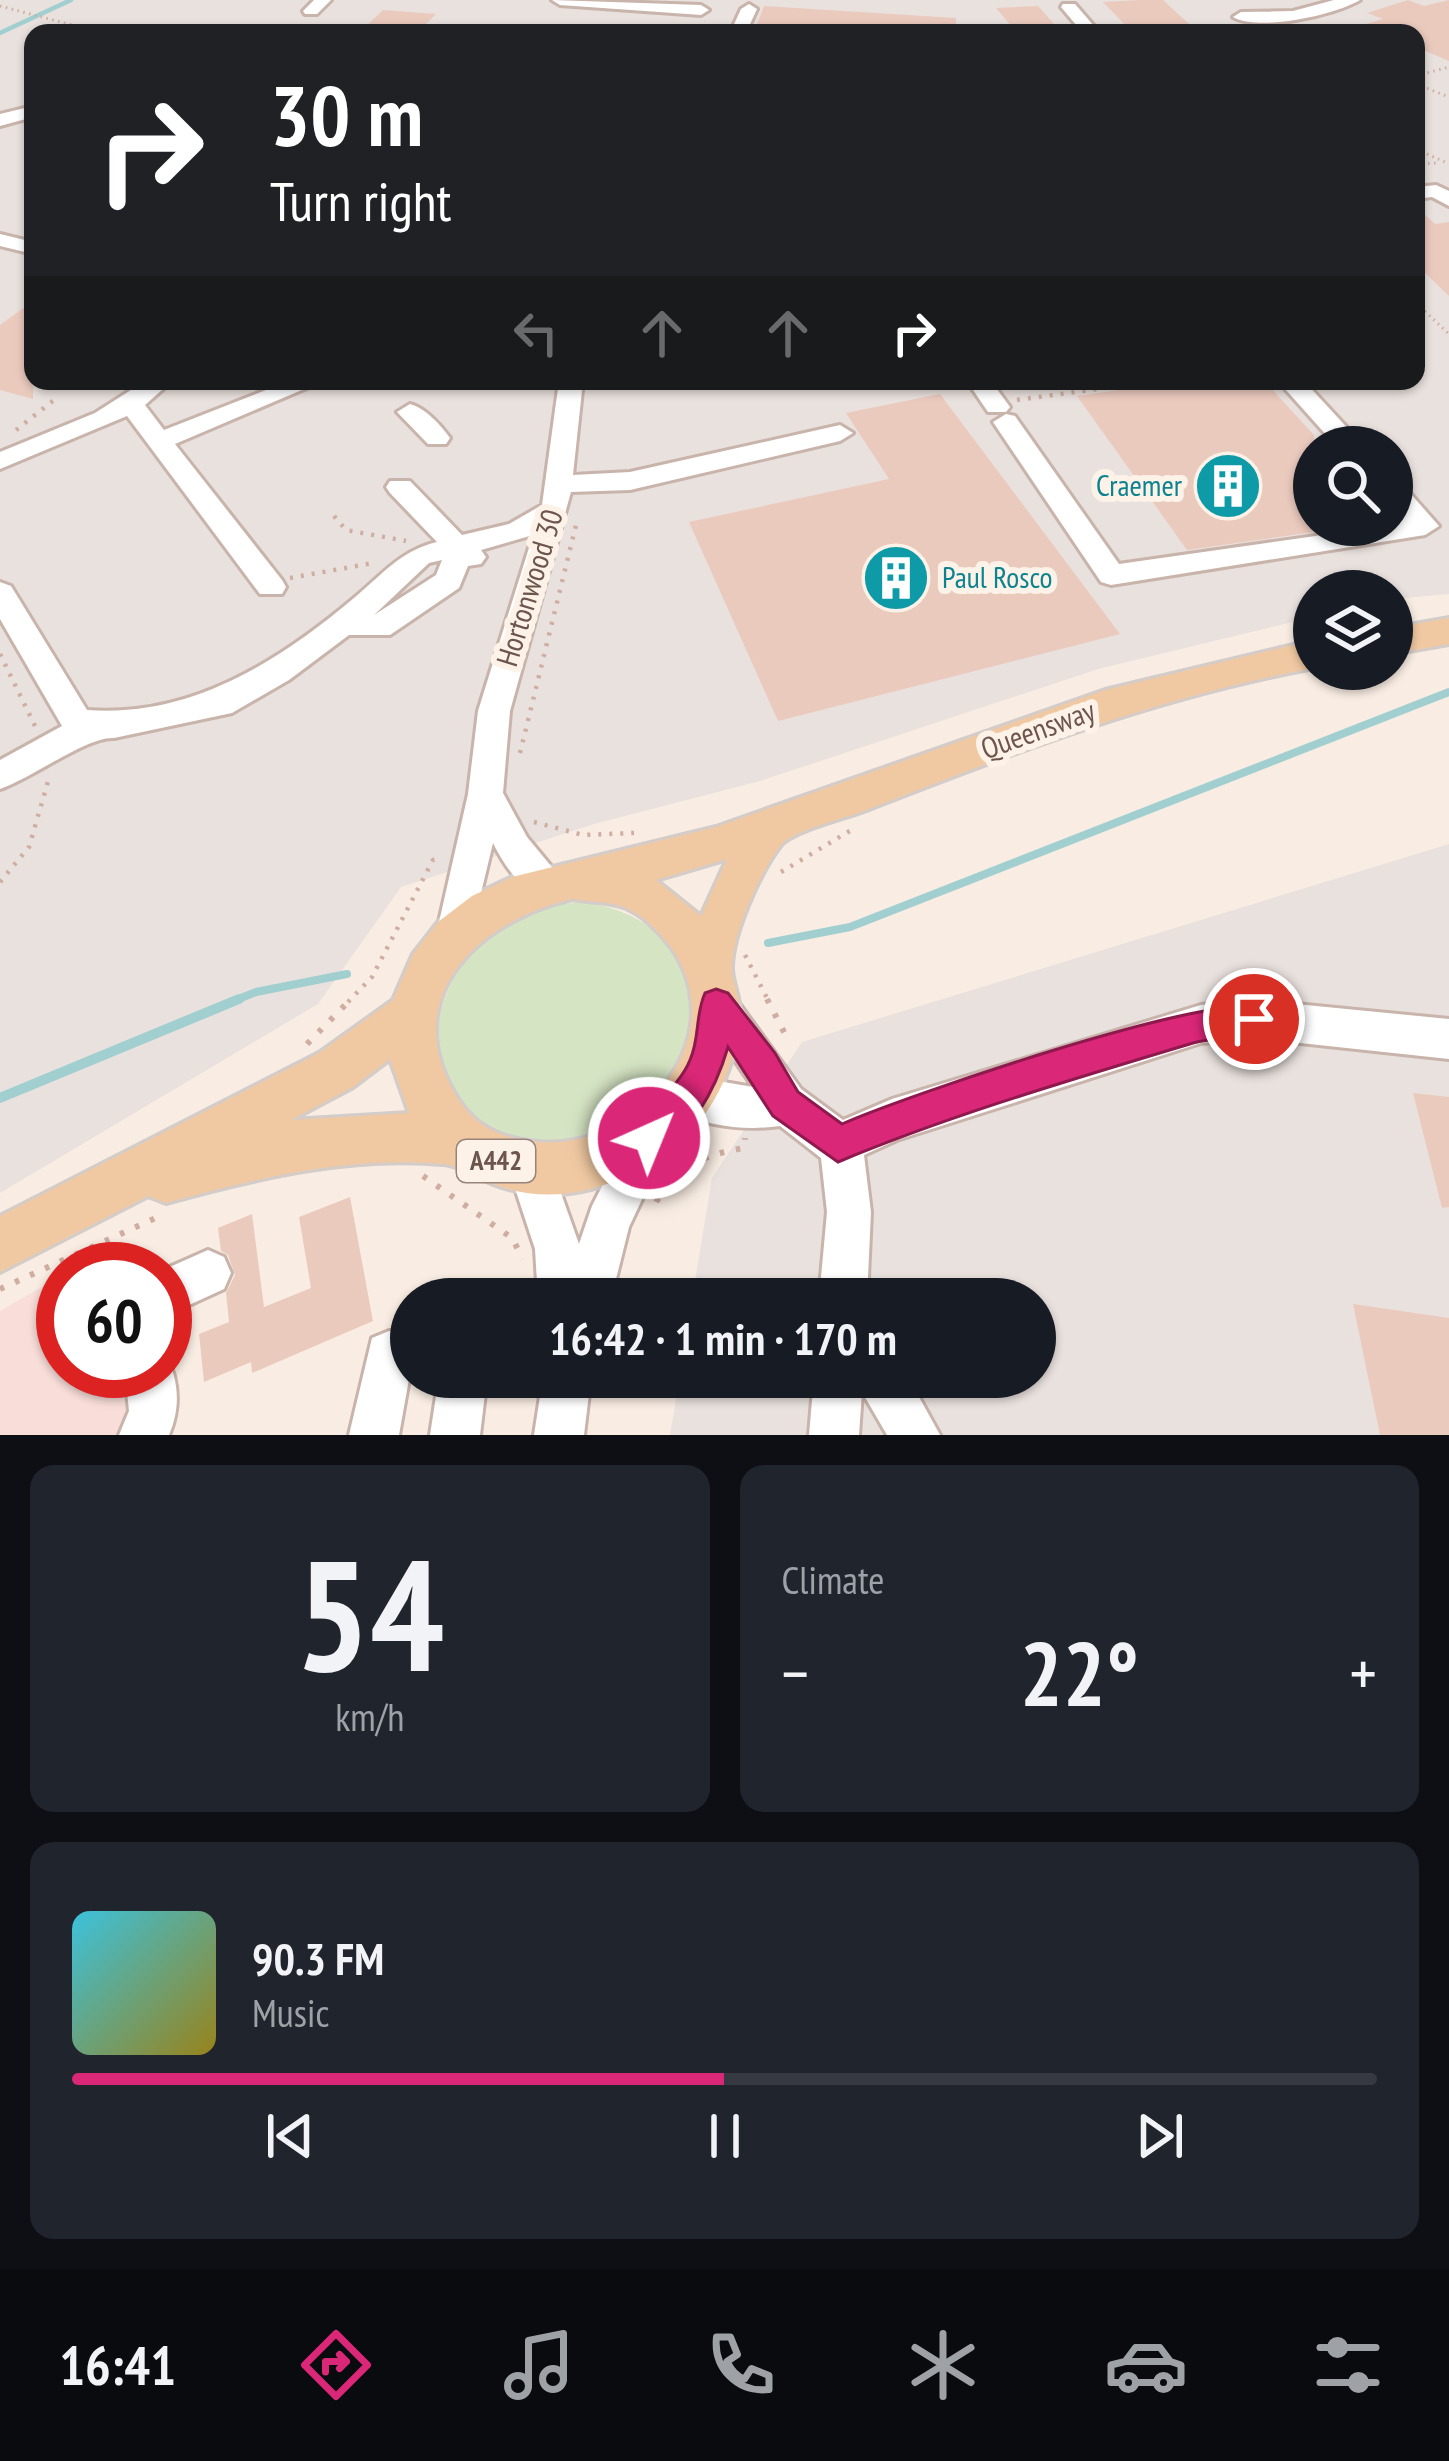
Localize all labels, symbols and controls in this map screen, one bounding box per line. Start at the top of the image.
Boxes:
text: 30 m [270,60,423,169]
icon: right [72,72,228,228]
text: Turn right [270,166,451,236]
icon: left [503,300,569,366]
icon: ahead [629,300,695,366]
icon: ahead [755,300,821,366]
icon: right [881,300,947,366]
map controls [1293,426,1413,690]
button: search [1293,426,1413,546]
building icon: Craemer [1193,451,1263,521]
place label: Craemer [1096,465,1183,504]
street label: Hortonwood 30 [486,504,571,671]
building icon: Paul Rosco [861,543,931,613]
place label: Paul Rosco [942,557,1053,596]
button: layers [1293,570,1413,690]
street label: Queensway [975,690,1100,767]
pin [1203,968,1305,1070]
icon: arrive [1221,986,1287,1052]
position arrow [586,1075,712,1201]
road number: A442 [457,1140,535,1182]
speed limit sign: 60 [36,1242,192,1398]
text: 16:42 · 1 min · 170 m [549,1309,897,1367]
text: 54 [295,1512,444,1714]
text: Climate [782,1554,884,1605]
text: 22° [1020,1614,1139,1731]
text: − [782,1630,809,1715]
text: + [1350,1630,1377,1715]
text: km/h [335,1691,404,1742]
text: 90.3 FM [252,1929,384,1987]
text: Music [252,1987,329,2038]
icon: previous [257,2103,323,2169]
icon: pause [692,2103,758,2169]
icon: next [1127,2103,1193,2169]
icon: directions [294,2323,378,2407]
icon: music [497,2323,581,2407]
icon: phone [699,2323,783,2407]
icon: climate [901,2323,985,2407]
icon: car [1104,2323,1188,2407]
icon: filters [1306,2323,1390,2407]
text: 16:41 [59,2330,176,2400]

